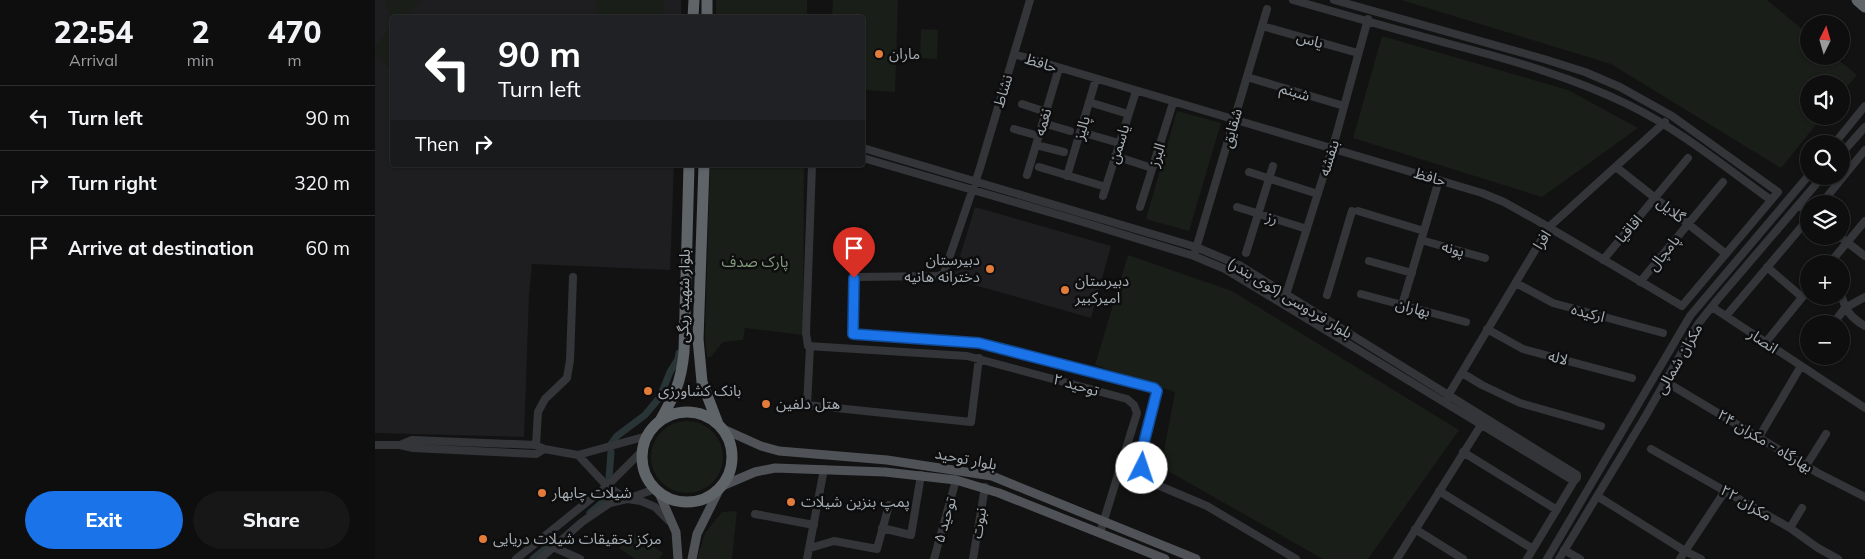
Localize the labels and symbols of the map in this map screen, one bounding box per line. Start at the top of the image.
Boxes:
north arrow [1800,15,1850,65]
street label: یاس [1295,27,1326,52]
place label: ماران [889,44,920,63]
marker: ماران [873,48,885,60]
street label: حافظ [1023,49,1060,76]
street label: نشاط [989,72,1016,109]
street label: شبنم [1277,78,1313,107]
street label: نغمه [1030,106,1055,138]
street label: شقایق [1217,106,1247,150]
street label: پالیز [1069,114,1095,143]
street label: یاسمن [1104,122,1133,166]
street label: بنفشه [1314,138,1343,178]
street label: البرز [1143,140,1169,170]
street label: حافظ [1412,163,1448,190]
street label: گلایل [1653,193,1690,227]
street label: رز [1263,206,1280,228]
street label: اقاقیا [1611,211,1646,247]
street label: افرا [1528,226,1555,253]
pin [833,227,875,278]
street label: پامچال [1643,231,1685,275]
street label: پونه [1439,236,1467,262]
street label: بلوار شهید ریگی [673,249,694,343]
place label: دبیرستان دخترانه هانیه [904,250,980,286]
park label: پارک صدف [721,252,789,272]
street label: بلوار فردوسی (کوی بندر) [1224,253,1356,342]
marker: دبیرستان دخترانه هانیه [984,263,996,275]
place label: دبیرستان امیرکبیر [1074,271,1129,307]
marker: دبیرستان امیرکبیر [1059,284,1071,296]
street label: بهاران [1394,294,1432,321]
street label: ارکیده [1569,299,1607,326]
street label: مکران شمالی [1651,320,1706,398]
street label: انصار [1744,323,1782,357]
street label: لاله [1546,346,1570,369]
street label: توحید ۲ [1051,369,1101,400]
place label: بانک کشاورزی [658,381,741,400]
marker: بانک کشاورزی [642,385,654,397]
place label: هتل دلفین [776,394,840,413]
marker: هتل دلفین [760,398,772,410]
street label: بهارگاه - مکران ۲۴ [1714,405,1816,476]
position arrow [1115,441,1167,493]
street label: بلوار توحید [934,443,999,474]
street label: مکران ۲۲ [1717,480,1775,525]
place label: شیلات چابهار [551,483,632,503]
marker: شیلات چابهار [536,487,548,499]
place label: پمپ بنزین شیلات [801,492,910,512]
street label: توحید ۵ [929,495,960,545]
marker: پمپ بنزین شیلات [785,496,797,508]
street label: نبوت [967,506,990,540]
place label: مرکز تحقیقات شیلات دریایی [493,529,662,548]
marker: مرکز تحقیقات شیلات دریایی [477,533,489,545]

